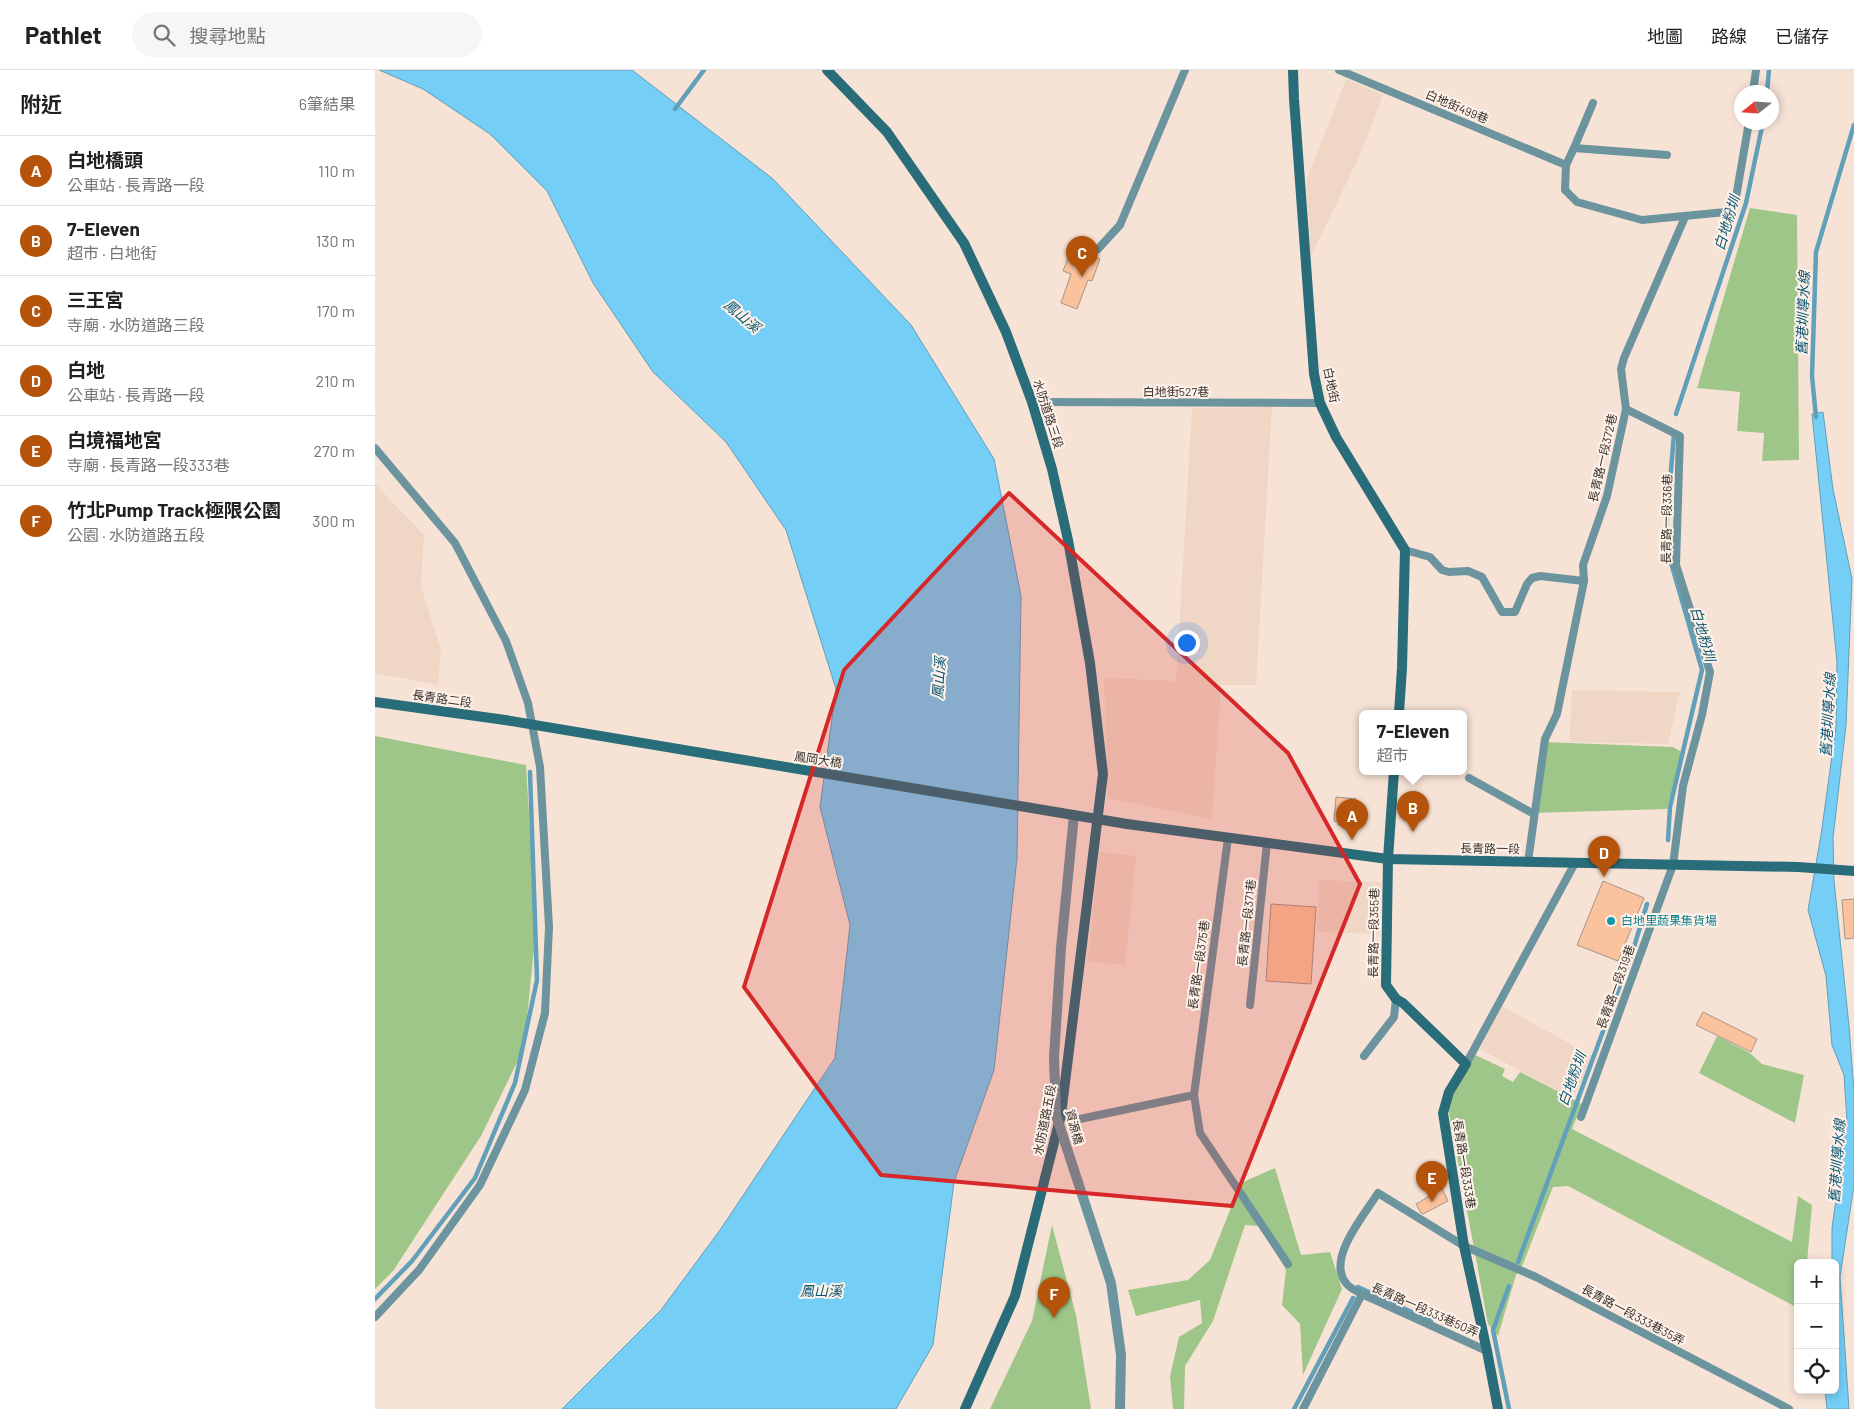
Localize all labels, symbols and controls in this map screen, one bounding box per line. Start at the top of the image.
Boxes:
search box [132,12,482,57]
text: Pathlet [25,20,102,49]
icon: search [150,21,178,49]
text: 搜尋地點 [190,24,266,47]
text: 地圖 [1647,25,1683,47]
text: 路線 [1711,25,1747,47]
text: 已儲存 [1775,25,1829,47]
north arrow [1734,85,1779,130]
street label: 白地街499巷 [1424,87,1491,126]
text: 附近 [20,91,62,116]
text: 6筆結果 [299,94,355,113]
text: 白地橋頭 [67,148,143,171]
text: A [31,161,41,180]
text: 110 m [318,161,355,180]
text: 公車站 · 長青路一段 [67,175,205,194]
water label: 白地粉圳 [1710,192,1743,252]
text: 7-Eleven [67,217,140,240]
text: B [31,231,41,250]
text: 130 m [316,231,355,250]
pin: C [1066,236,1098,277]
text: 超市 · 白地街 [67,243,157,262]
water label: 舊港圳導水線 [1793,269,1813,355]
text: 三王宮 [67,288,124,311]
water label: 鳳山溪 [721,296,765,337]
text: C [31,301,41,320]
text: 170 m [316,301,355,320]
text: 寺廟 · 水防道路三段 [67,315,205,334]
text: 白地 [67,358,105,381]
street label: 白地街 [1321,366,1343,404]
text: D [31,371,41,390]
text: 210 m [316,371,355,390]
street label: 水防道路三段 [1031,377,1067,450]
street label: 白地街527巷 [1143,384,1209,398]
text: 公車站 · 長青路一段 [67,385,205,404]
street label: 長青路一段372巷 [1585,412,1619,503]
text: 白境福地宮 [67,428,162,451]
text: E [31,441,41,460]
text: 270 m [313,441,355,460]
text: 寺廟 · 長青路一段333巷 [67,455,229,474]
street label: 長青路一段336巷 [1658,474,1674,564]
text: 竹北Pump Track極限公園 [67,498,281,521]
text: F [32,511,40,530]
text: 300 m [312,511,355,530]
text: 公園 · 水防道路五段 [67,525,205,544]
water label: 白地粉圳 [1688,605,1720,665]
your location [1174,630,1200,656]
water label: 鳳山溪 [929,654,949,700]
water label: 舊港圳導水線 [1817,671,1838,757]
street label: 長青路二段 [411,687,473,709]
popup [1359,710,1467,775]
text: 7-Eleven [1377,719,1449,742]
text: 超市 [1377,745,1409,764]
street label: 鳳岡大橋 [793,748,843,770]
pin: B [1397,791,1429,832]
pin: A [1336,799,1368,840]
pin: D [1588,836,1620,877]
street label: 長青路一段 [1460,840,1520,856]
street label: 長青路一段371巷 [1234,878,1258,967]
street label: 長青路一段355巷 [1365,888,1381,978]
place label: 白地里蔬果集貨場 [1621,913,1717,927]
marker: 白地里蔬果集貨場 [1605,915,1617,927]
street label: 長青路一段375巷 [1185,919,1211,1010]
street label: 長青路一段319巷 [1593,943,1637,1031]
water label: 白地粉圳 [1554,1048,1590,1108]
street label: 水防道路五段 [1030,1083,1058,1156]
street label: 資源橋 [1064,1108,1086,1146]
water label: 舊港圳導水線 [1825,1116,1848,1203]
street label: 長青路一段333巷 [1451,1118,1479,1210]
pin: E [1416,1161,1448,1202]
map controls [1794,1259,1839,1394]
button: + [1794,1259,1839,1304]
pin: F [1038,1277,1070,1318]
street label: 長青路一段333巷50弄 [1370,1279,1481,1339]
street label: 長青路一段333巷35弄 [1579,1281,1687,1347]
water label: 鳳山溪 [800,1282,844,1299]
button: − [1794,1304,1839,1349]
button: locate [1794,1349,1839,1394]

